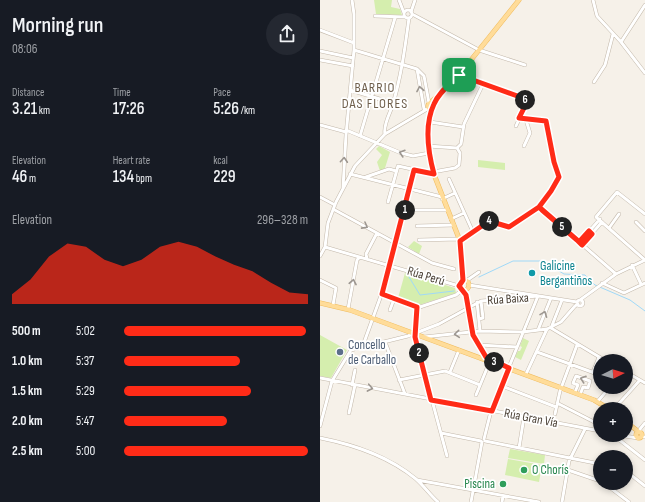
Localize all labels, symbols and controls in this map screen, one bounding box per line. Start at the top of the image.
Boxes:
text: Morning run [12,12,103,39]
button: share [266,13,308,55]
text: 08:06 [12,41,37,57]
pin [442,58,476,92]
icon: arrive [448,64,470,86]
district label: BARRIO DAS FLORES [342,79,408,112]
text: Distance [12,86,44,99]
text: Time [113,86,131,99]
text: Pace [213,86,231,99]
one-way arrow [416,86,425,92]
pin: 6 [515,90,535,110]
text: 6 [522,93,528,106]
text: 3.21 [12,99,37,119]
text: 17:26 [113,99,145,119]
text: 5:26 [213,99,239,119]
text: km [37,104,50,117]
text: /km [239,104,255,117]
one-way arrow [398,149,405,158]
text: Elevation [12,154,46,167]
text: Heart rate [113,154,150,167]
text: kcal [213,154,228,167]
one-way arrow [339,157,348,163]
text: 46 [12,167,27,187]
text: 134 [113,167,134,187]
text: 229 [213,167,236,187]
text: m [27,172,36,185]
text: bpm [134,172,152,185]
pin: 1 [395,200,415,220]
text: 1 [403,203,407,216]
pin: 4 [479,211,499,231]
text: Elevation [12,212,52,228]
text: 296–328 m [257,212,308,228]
text: 4 [486,214,492,227]
pin: 5 [552,217,572,237]
text: 5 [560,220,564,233]
one-way arrow [360,222,368,229]
place label: Galicine Bergantiños [540,258,592,289]
street label: Rúa Perú [405,263,447,289]
marker: Galicine Bergantiños [527,268,537,278]
one-way arrow [348,279,356,285]
street label: Rúa Baixa [487,290,529,308]
one-way arrow [540,311,548,318]
text: 500 m [12,323,41,339]
text: 5:02 [76,323,95,339]
one-way arrow [454,329,460,338]
place label: Concello de Carballo [348,337,396,368]
pin: 2 [409,343,429,363]
text: 2 [417,346,421,359]
marker: Concello de Carballo [335,347,345,357]
pin: 3 [484,352,504,372]
text: 1.0 km [12,353,42,369]
text: 5:37 [76,353,94,369]
north arrow [593,354,633,394]
map controls [593,354,633,490]
text: 3 [492,355,496,368]
one-way arrow [580,375,587,383]
text: 1.5 km [12,383,42,399]
text: 5:29 [76,383,95,399]
one-way arrow [367,383,374,392]
button: + [593,402,633,442]
street label: Rúa Gran Vía [503,405,559,431]
text: 2.0 km [12,413,43,429]
text: 5:47 [76,413,94,429]
text: 2.5 km [12,443,43,459]
text: 5:00 [76,443,95,459]
button: − [593,450,633,490]
place label: O Chorís [532,462,569,478]
marker: O Chorís [519,465,529,475]
place label: Piscina [464,476,495,492]
marker: Piscina [498,479,508,489]

